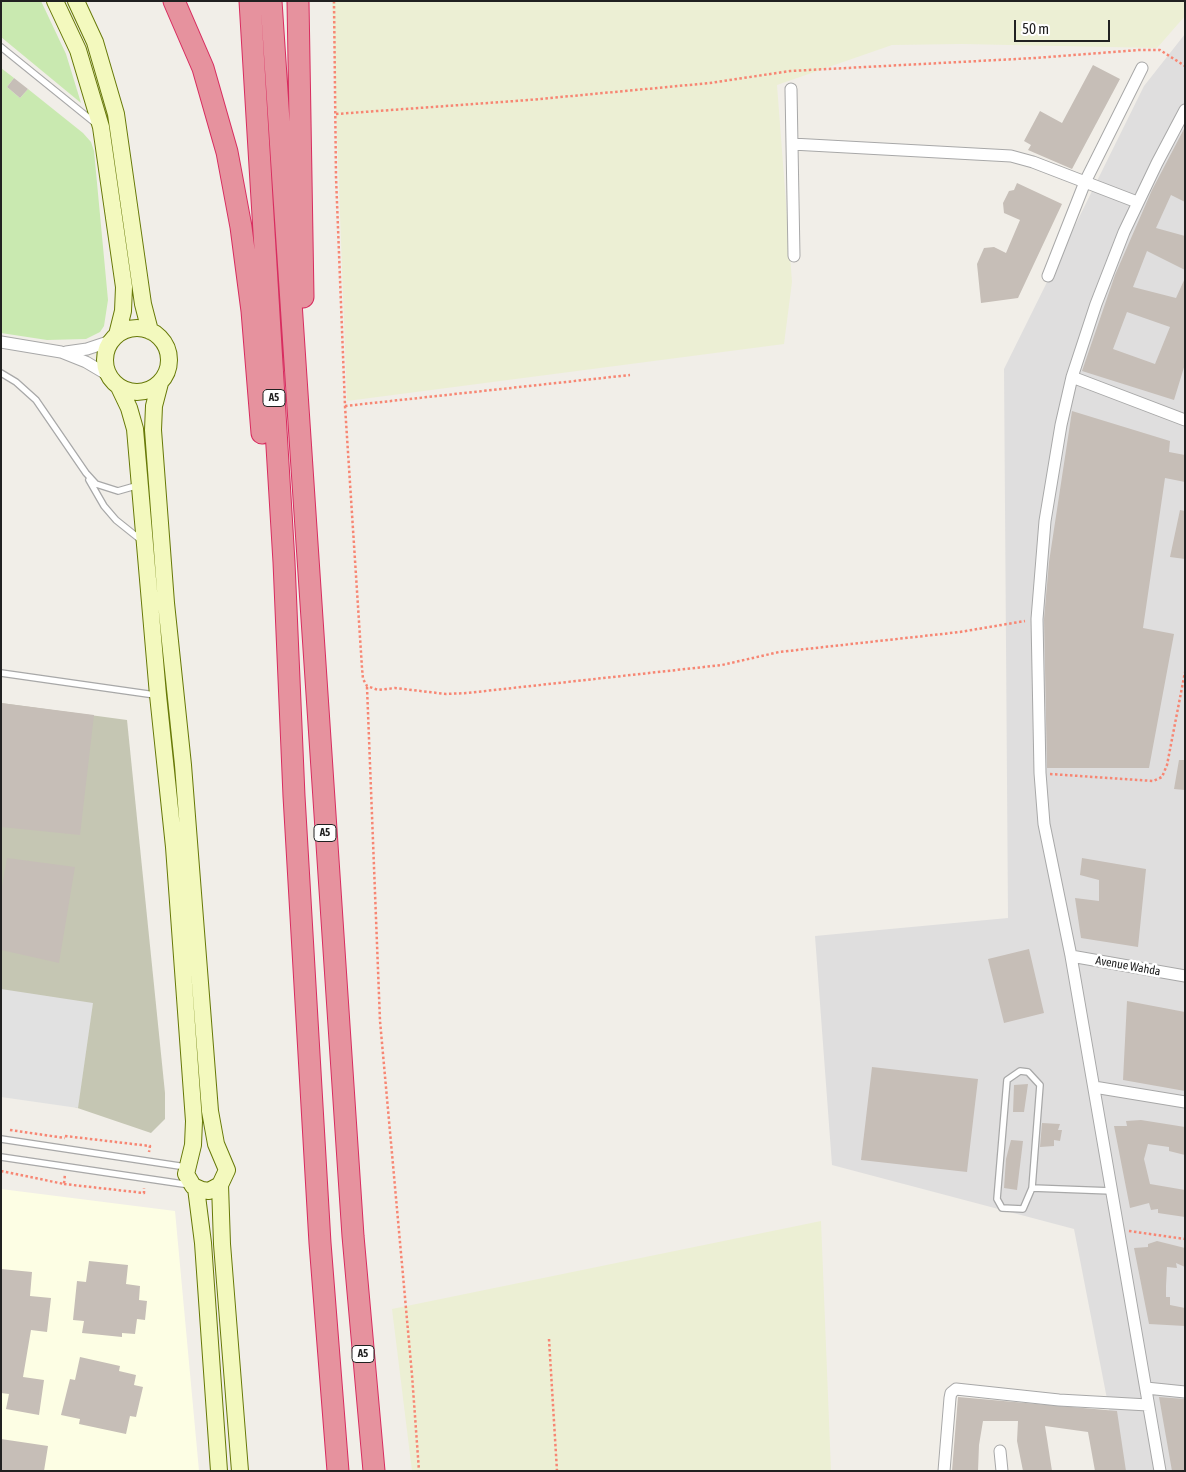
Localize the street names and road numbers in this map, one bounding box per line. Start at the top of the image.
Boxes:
road number: A5 [263,389,285,406]
road number: A5 [314,824,336,841]
street label: Avenue Wahda [1094,953,1162,979]
road number: A5 [352,1346,374,1362]

